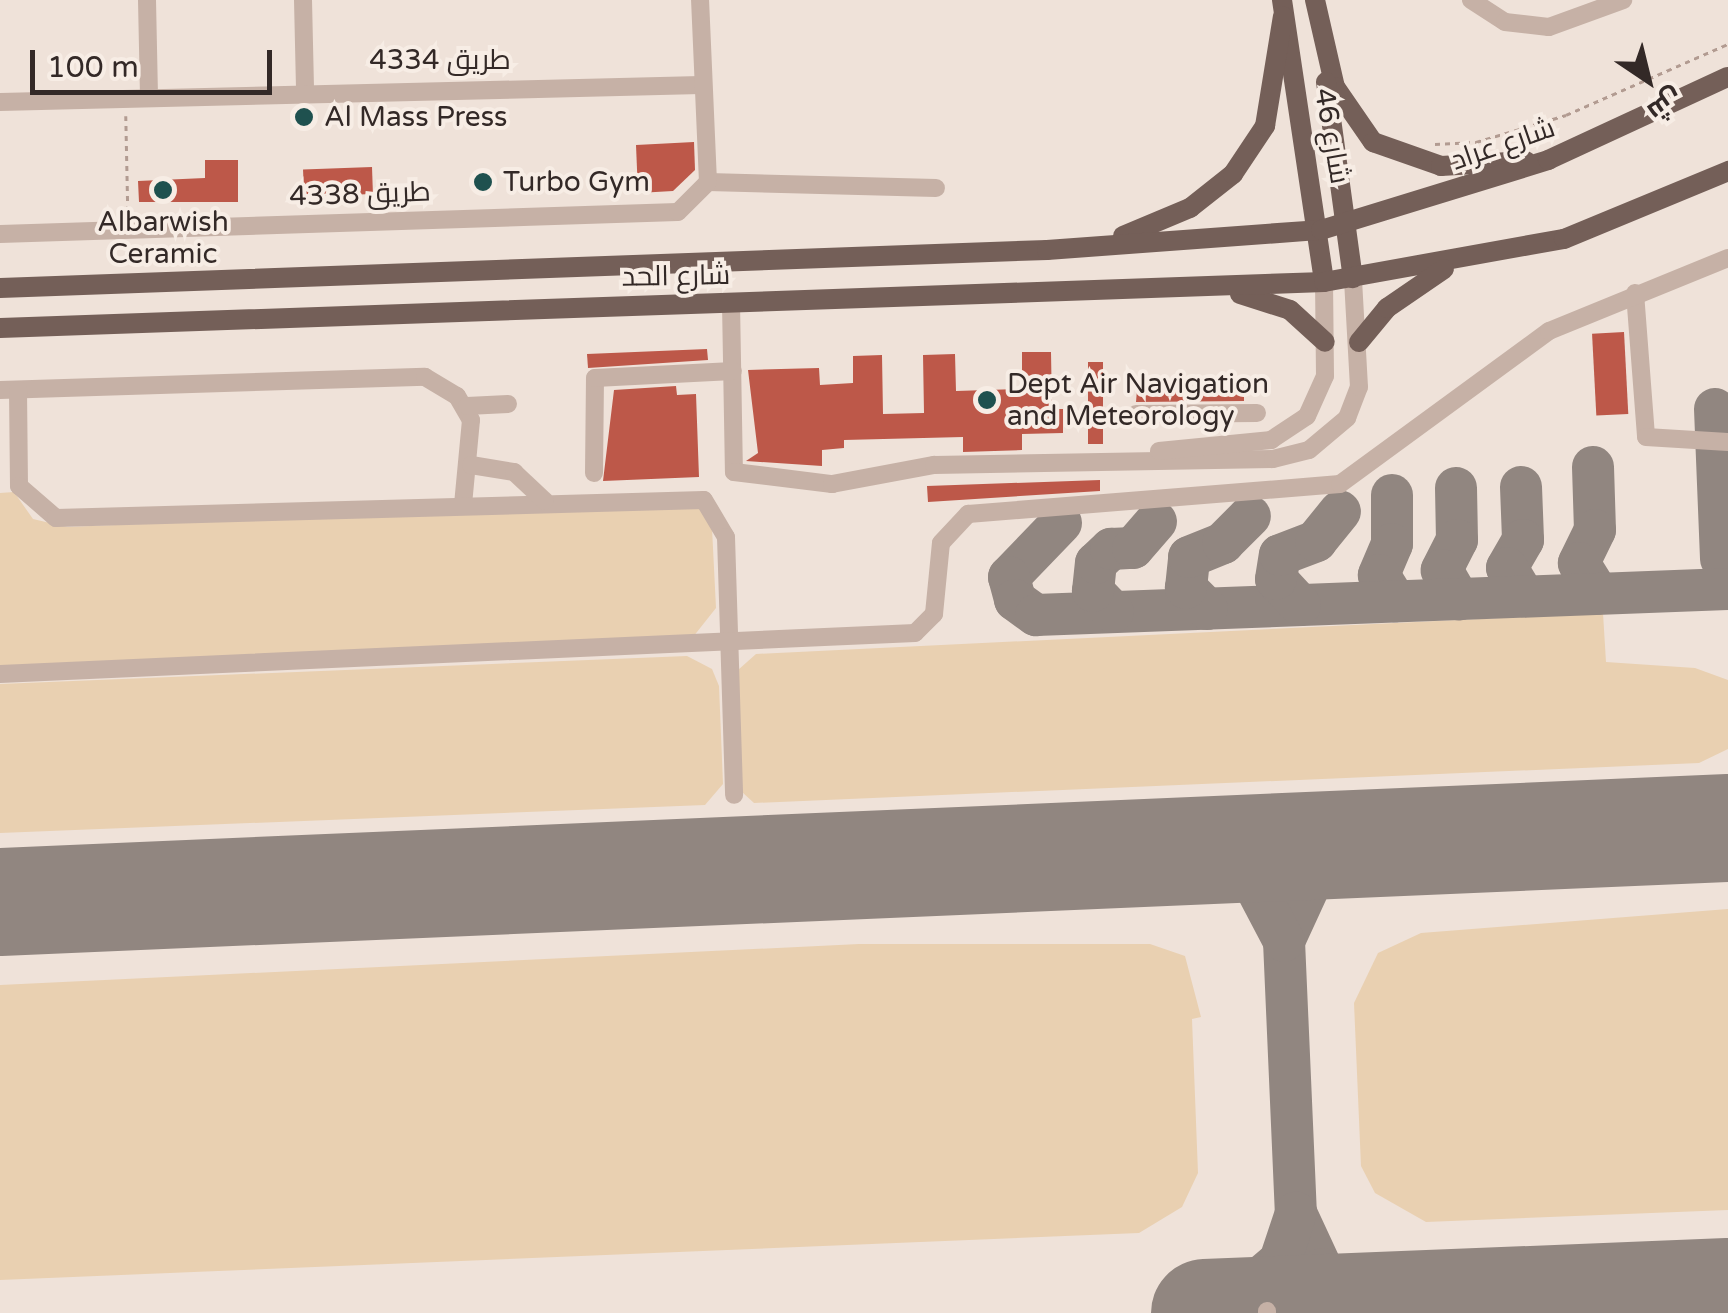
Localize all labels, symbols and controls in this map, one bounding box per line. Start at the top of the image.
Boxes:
scale bar [35,30,278,92]
north arrow [1598,30,1698,130]
street label: طريق 4334 [369,43,511,77]
text: 100 m [47,49,139,86]
text: ش [1641,80,1690,129]
street label: شارع 46 [1307,85,1357,187]
place label: Al Mass Press [324,100,508,134]
marker: Al Mass Press [293,106,315,128]
street label: شارع عراد [1447,111,1559,177]
place label: Turbo Gym [503,165,650,199]
marker: Turbo Gym [472,171,494,193]
street label: طريق 4338 [289,175,431,213]
marker: Albarwish Ceramic [152,179,174,201]
place label: Albarwish Ceramic [97,205,229,271]
street label: شارع الحد [621,258,731,294]
place label: Dept Air Navigation and Meteorology [1007,367,1269,433]
marker: Dept Air Navigation and Meteorology [976,389,998,411]

